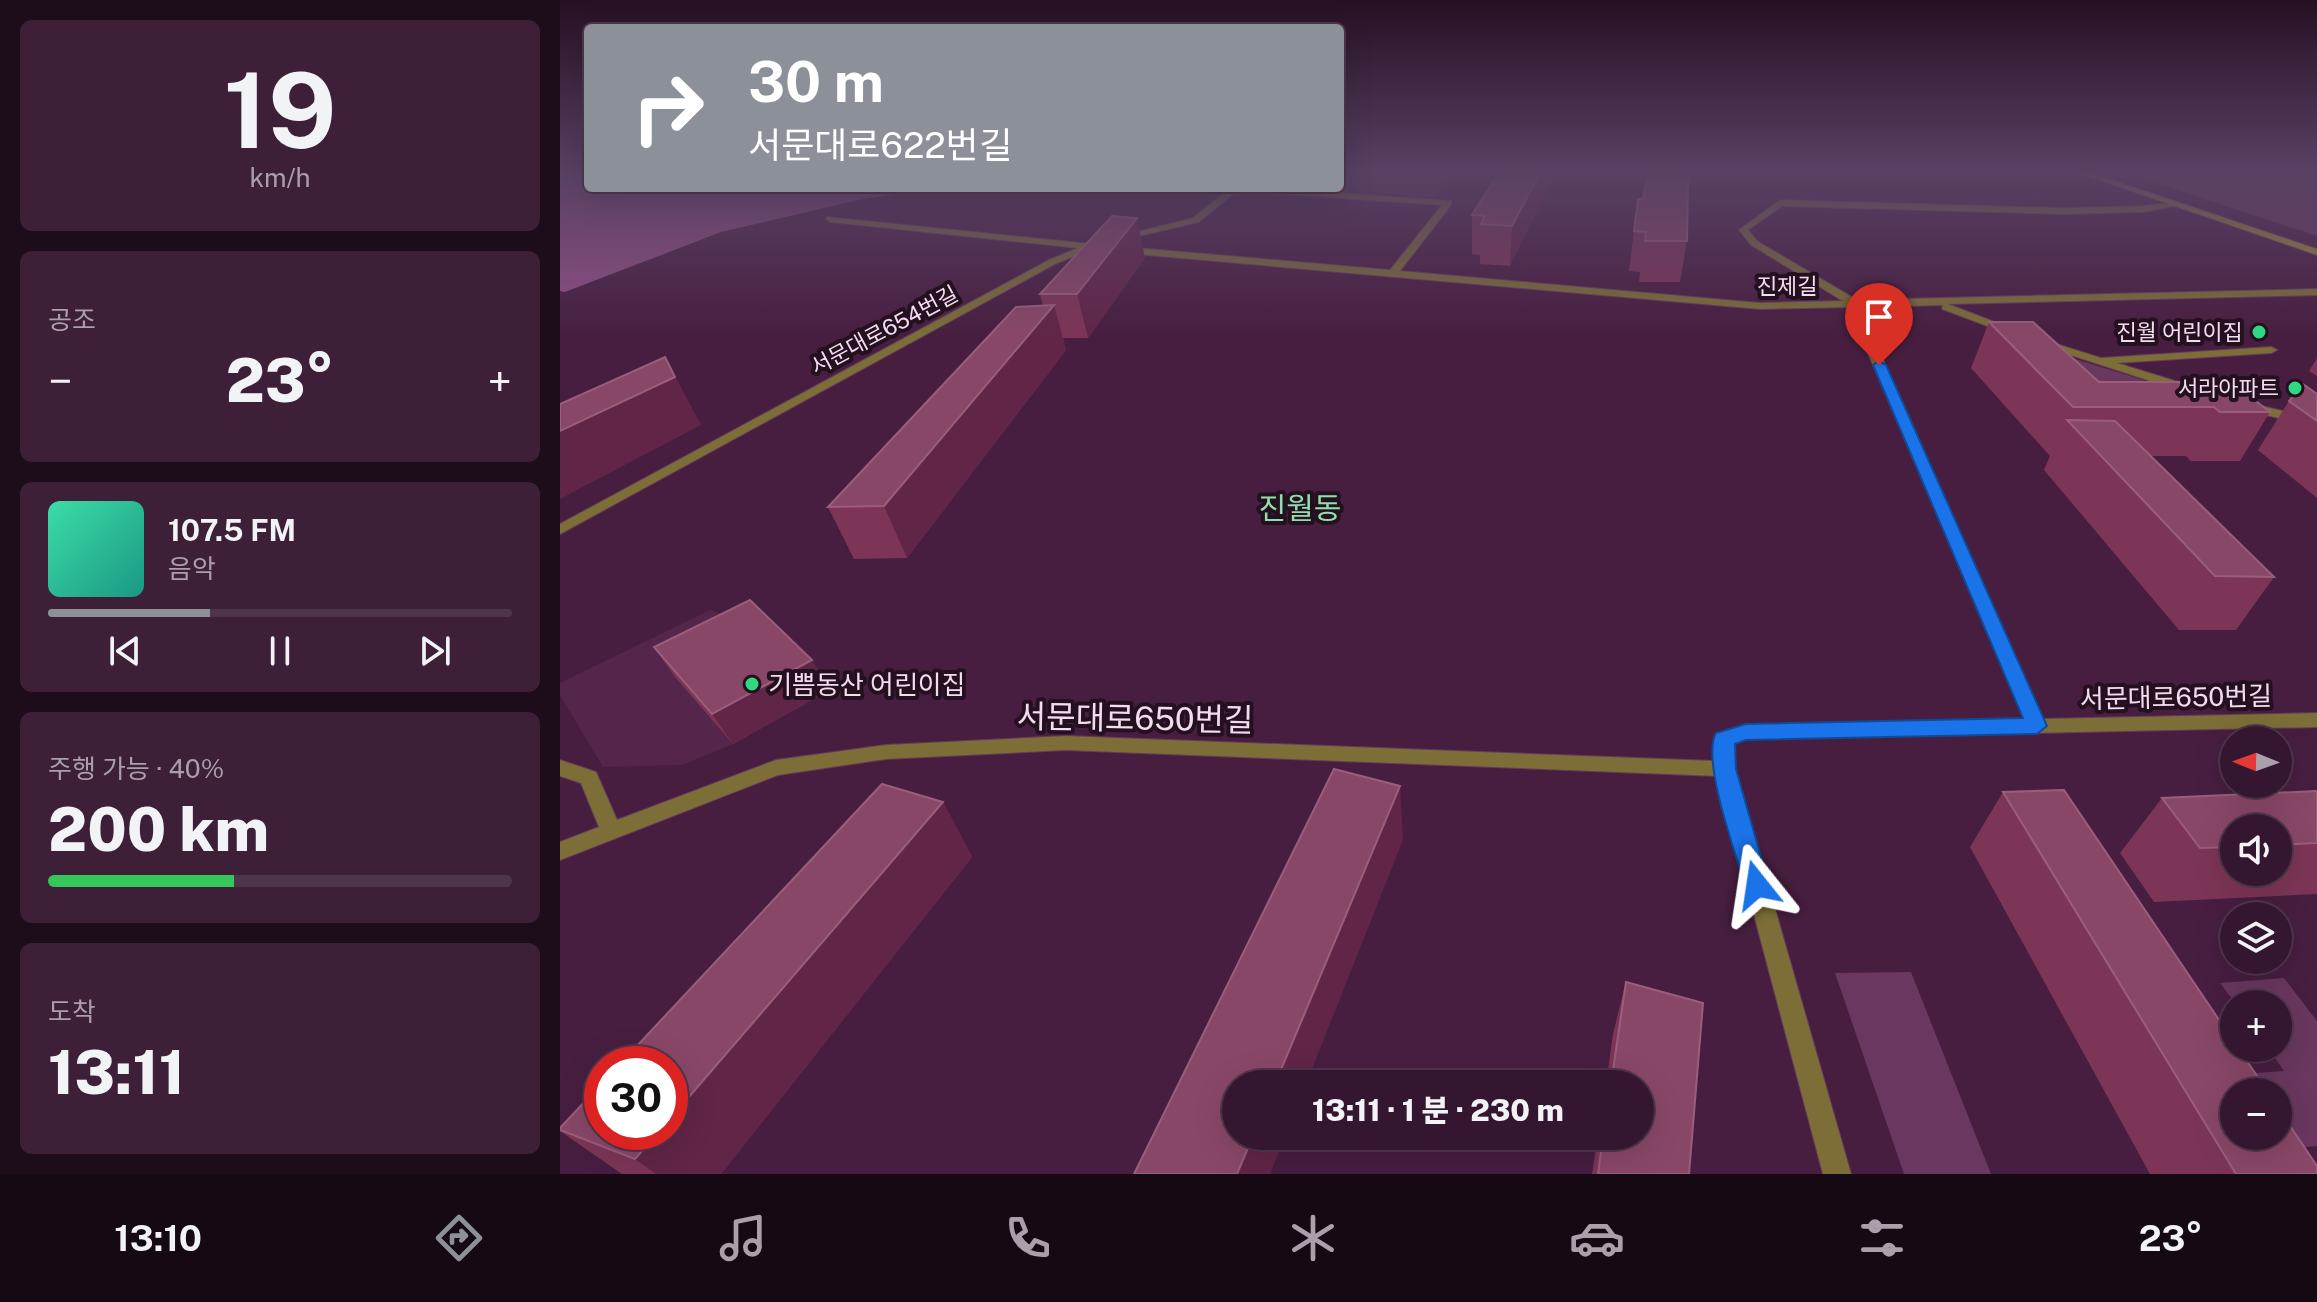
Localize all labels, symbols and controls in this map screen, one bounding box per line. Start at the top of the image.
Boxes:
text: 19 [223,49,337,171]
text: 30 m [748,49,884,115]
icon: right [616,56,720,160]
text: 서문대로622번길 [748,124,1012,166]
text: km/h [249,162,311,193]
street label: 진제길 [1757,273,1817,299]
street label: 서문대로654번길 [806,280,962,380]
pin [1845,283,1913,365]
icon: arrive [1857,295,1901,339]
text: 공조 [48,304,96,335]
place label: 진월 어린이집 [2116,319,2243,345]
marker: 진월 어린이집 [2250,323,2268,341]
text: 23° [226,345,334,416]
text: − [48,355,72,407]
text: + [488,355,512,407]
place label: 서라아파트 [2178,375,2279,401]
marker: 서라아파트 [2286,379,2304,397]
district label: 진월동 [1259,490,1341,526]
text: 107.5 FM [168,512,296,548]
text: 음악 [168,553,216,584]
icon: previous [103,629,147,673]
icon: pause [258,629,302,673]
icon: next [413,629,457,673]
place label: 기쁨동산 어린이집 [768,669,966,700]
marker: 기쁨동산 어린이집 [743,675,761,693]
street label: 서문대로650번길 [2080,680,2272,714]
street label: 서문대로650번길 [1016,697,1254,739]
north arrow [2220,726,2292,798]
map controls [2220,726,2292,1150]
text: 주행 가능 · 40% [48,753,224,784]
text: 200 km [48,794,269,865]
button: sound [2220,814,2292,886]
position arrow [1715,843,1799,927]
button: layers [2220,902,2292,974]
button: + [2220,990,2292,1062]
text: 도착 [48,996,96,1027]
text: 13:11 [48,1037,185,1108]
speed limit sign: 30 [584,1046,688,1150]
button: − [2220,1078,2292,1150]
text: 13:11 · 1 분 · 230 m [1312,1092,1564,1128]
icon: directions [431,1210,487,1266]
icon: music [715,1210,771,1266]
icon: phone [1000,1210,1056,1266]
icon: climate [1285,1210,1341,1266]
icon: car [1569,1210,1625,1266]
icon: filters [1854,1210,1910,1266]
text: 13:10 [114,1217,202,1259]
text: 23° [2139,1217,2203,1259]

